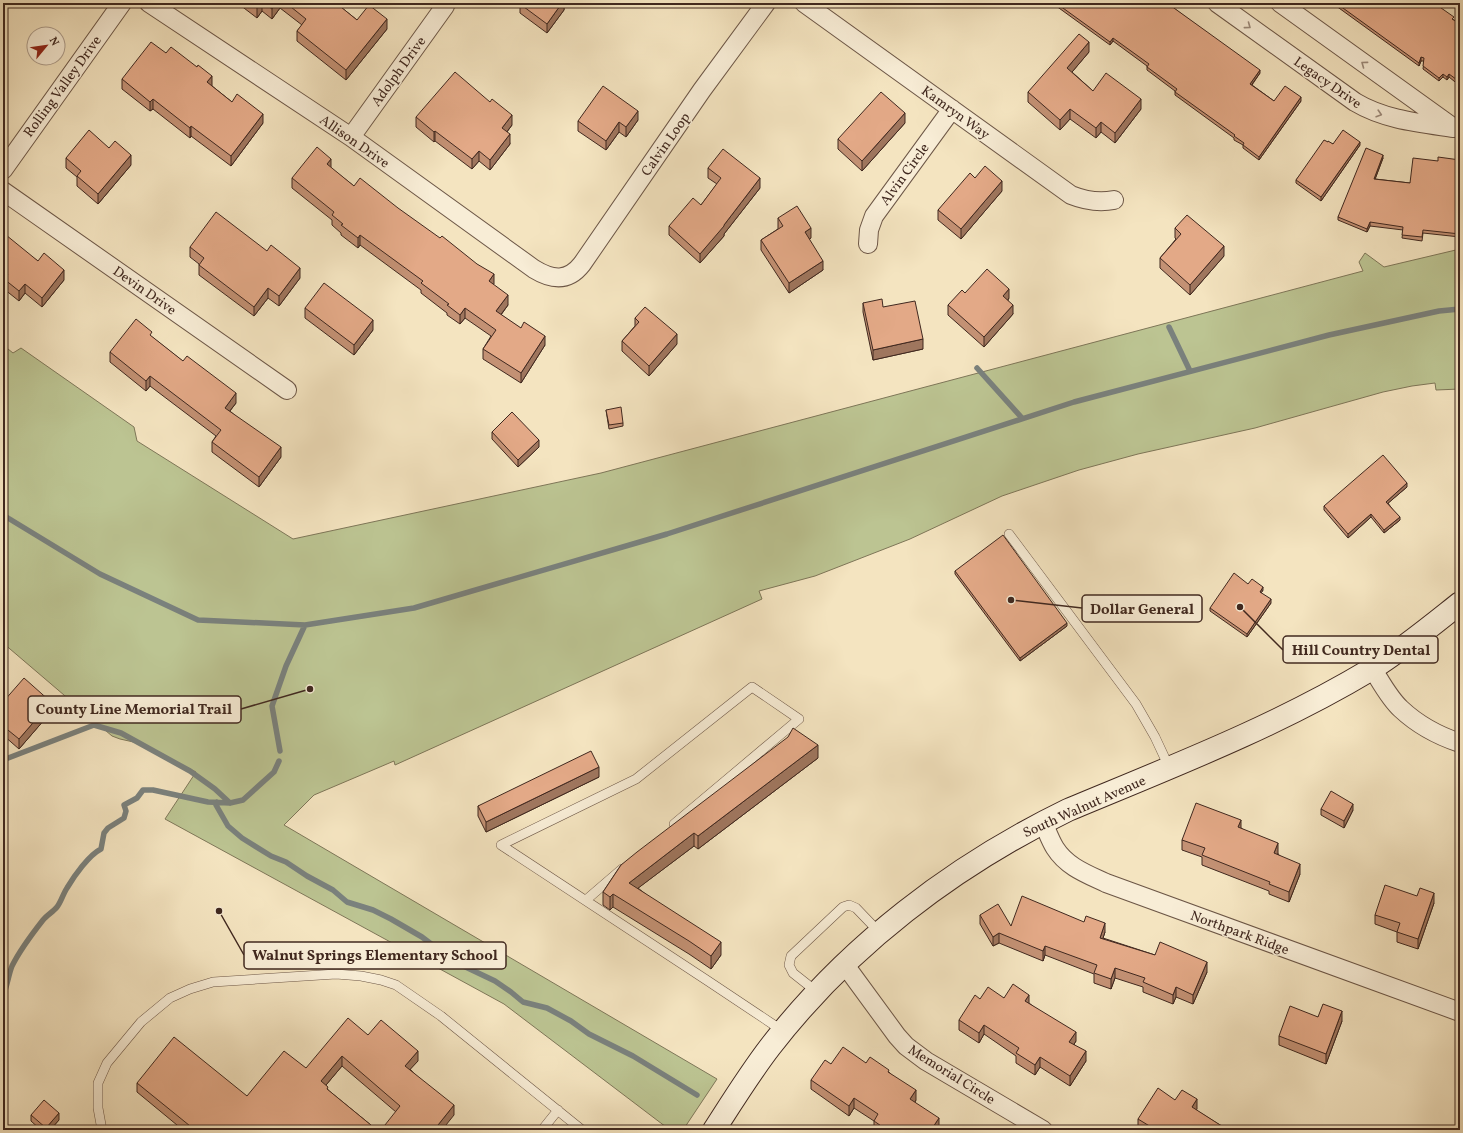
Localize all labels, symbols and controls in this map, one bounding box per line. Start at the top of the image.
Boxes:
one-way arrow [1244,21,1251,28]
north arrow [26,26,66,66]
street label: Rolling Valley Drive [20,32,107,142]
street label: Adolph Drive [367,33,431,111]
text: N [45,35,62,49]
street label: Legacy Drive [1289,53,1365,114]
one-way arrow [1362,62,1369,69]
street label: Kamryn Way [917,82,993,145]
street label: Calvin Loop [637,109,695,181]
one-way arrow [1375,109,1382,118]
street label: Allison Drive [315,111,393,174]
street label: Alvin Circle [876,140,934,210]
street label: Devin Drive [109,262,180,320]
callout: Dollar General [1082,595,1202,622]
text: Dollar General [1090,600,1194,621]
callout: Hill Country Dental [1283,636,1438,663]
text: Hill Country Dental [1292,641,1430,662]
callout: County Line Memorial Trail [28,696,241,723]
text: County Line Memorial Trail [36,700,232,721]
street label: South Walnut Avenue [1020,772,1149,843]
street label: Northpark Ridge [1187,907,1292,960]
callout: Walnut Springs Elementary School [244,942,506,969]
text: Walnut Springs Elementary School [252,946,498,967]
street label: Memorial Circle [904,1041,999,1110]

